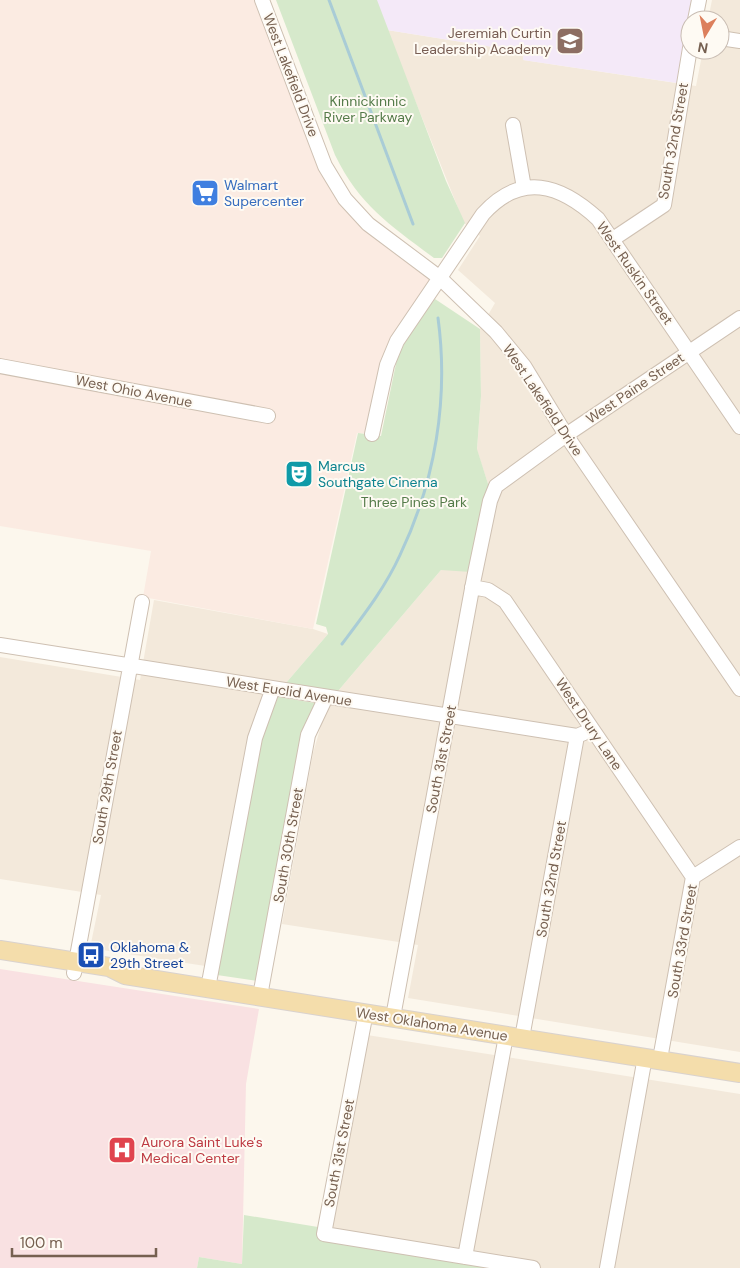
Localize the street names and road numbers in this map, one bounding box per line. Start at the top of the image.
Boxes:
street label: West Lakefield Drive [259,11,323,139]
street label: South 32nd Street [654,81,692,201]
street label: West Ruskin Street [593,218,677,328]
street label: West Lakefield Drive [499,341,587,459]
street label: West Paine Street [582,348,688,428]
street label: West Ohio Avenue [74,371,194,411]
street label: West Euclid Avenue [225,672,353,710]
street label: West Drury Lane [552,675,626,774]
street label: South 31st Street [422,703,460,815]
street label: South 29th Street [88,729,126,845]
street label: South 30th Street [269,786,307,904]
street label: South 32nd Street [532,819,570,939]
street label: South 33rd Street [663,883,701,999]
street label: West Oklahoma Avenue [355,1003,509,1045]
street label: South 31st Street [320,1097,358,1209]

